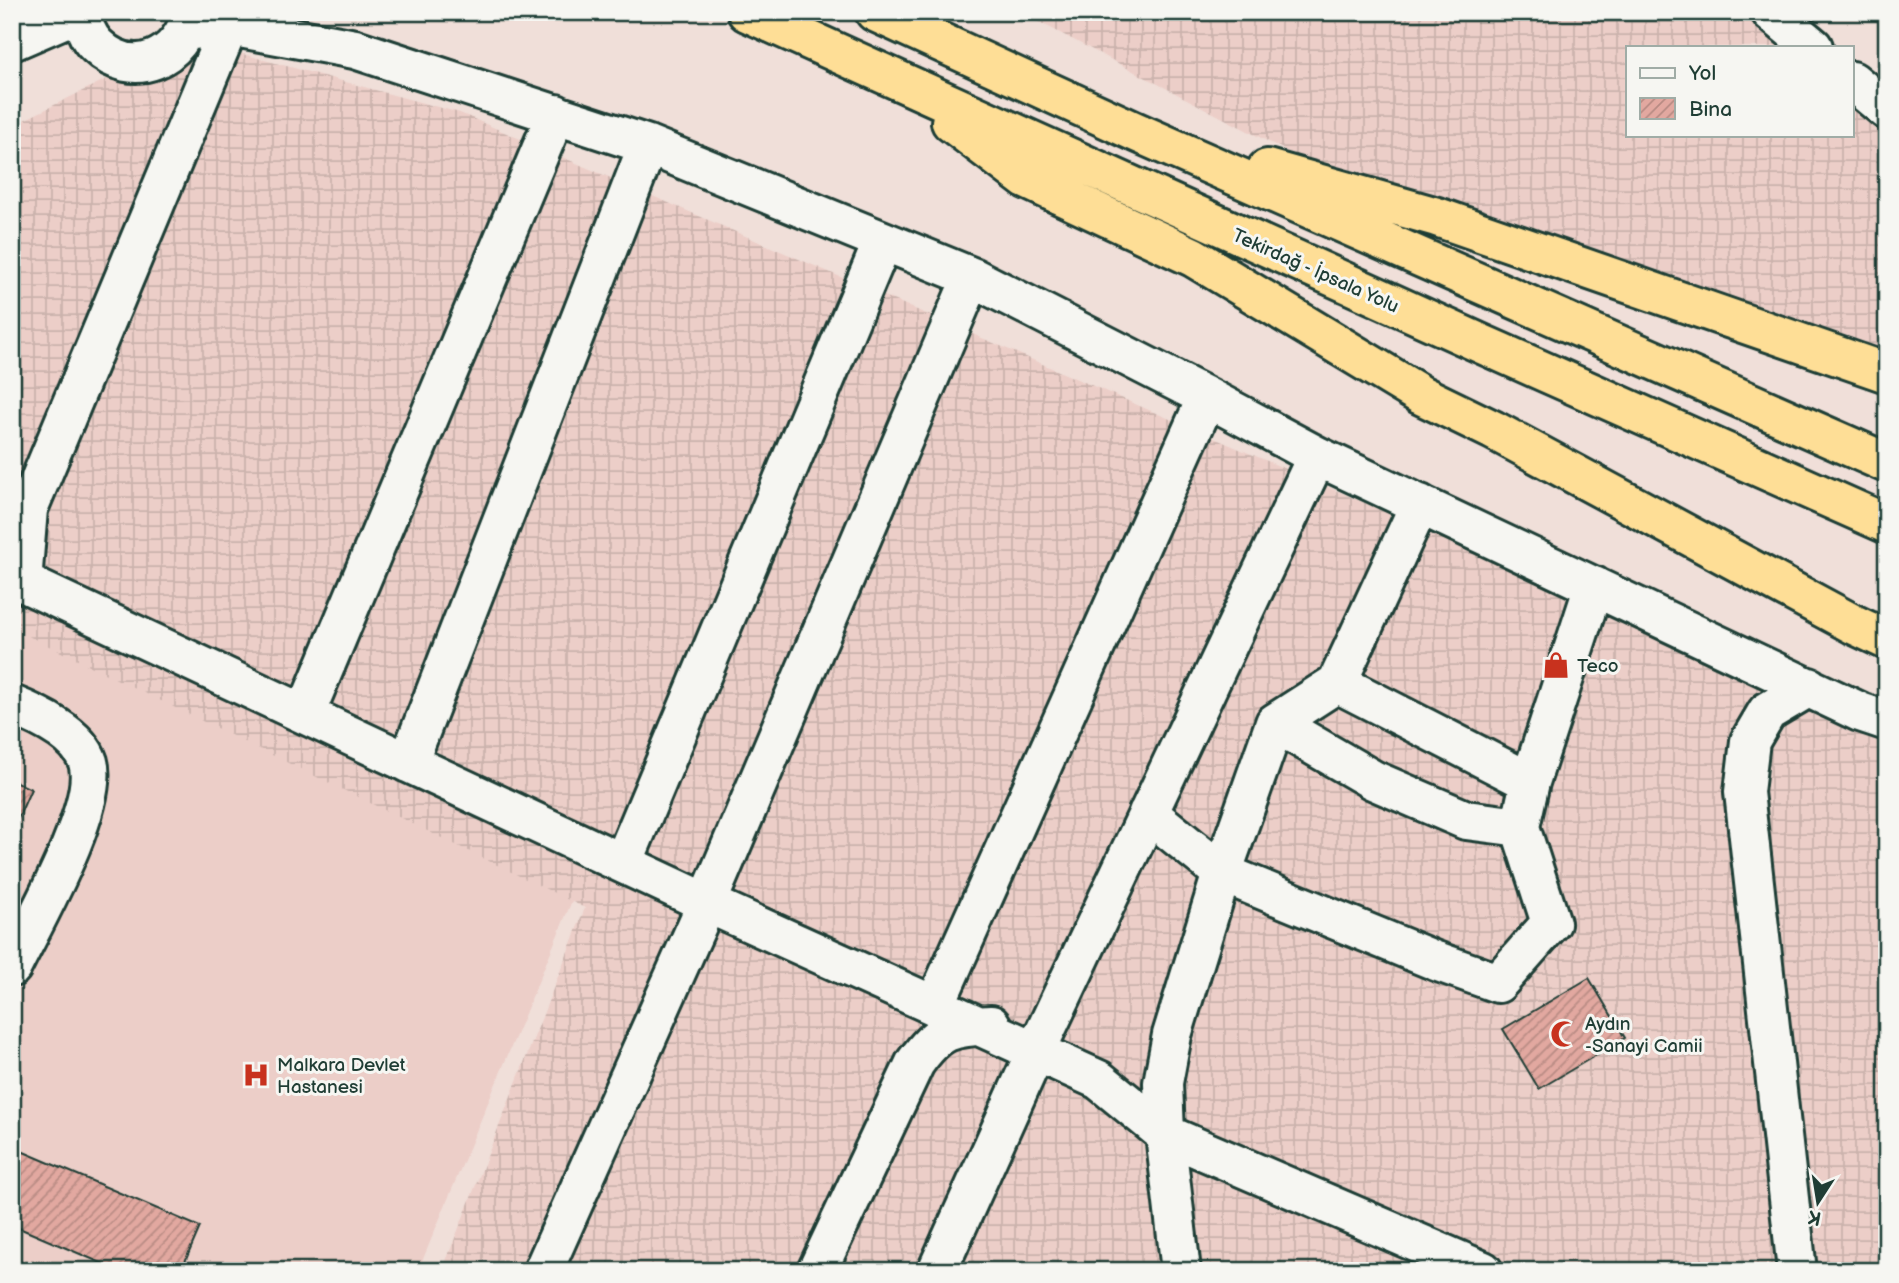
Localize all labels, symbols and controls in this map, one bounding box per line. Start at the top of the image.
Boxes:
legend [1626,46,1854,136]
text: Yol [1688,61,1716,86]
text: Bina [1689,97,1732,122]
street label: Tekirdağ - İpsala Yolu [1229,224,1402,318]
shop icon: Teco [1541,650,1571,680]
place label: Teco [1577,655,1619,678]
place label: Aydın -Sanayi Camii [1585,1013,1703,1058]
mosque icon: Aydın -Sanayi Camii [1549,1019,1579,1049]
place label: Malkara Devlet Hastanesi [277,1054,406,1099]
hospital icon: Malkara Devlet Hastanesi [241,1060,271,1090]
north arrow [1784,1168,1854,1238]
text: K [1806,1205,1823,1230]

